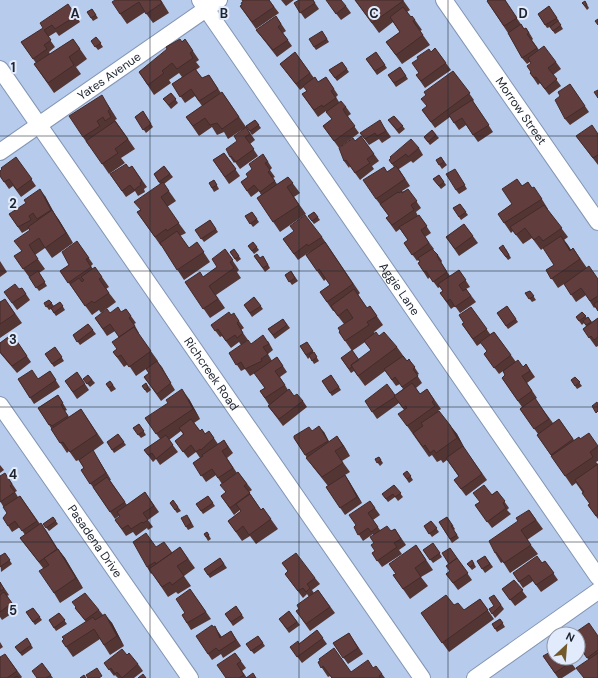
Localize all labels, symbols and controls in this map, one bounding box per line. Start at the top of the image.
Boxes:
text: A [70,5,80,22]
text: B [220,5,228,22]
text: C [369,5,379,22]
text: D [518,5,528,22]
street label: Yates Avenue [74,48,144,104]
text: 1 [11,59,15,76]
street label: Morrow Street [492,74,550,148]
text: 2 [9,195,17,212]
street label: Aggie Lane [375,259,423,319]
text: 3 [9,331,17,348]
street label: Richcreek Road [180,334,242,414]
text: 4 [9,466,17,483]
street label: Pasadena Drive [64,502,126,581]
text: 5 [9,602,17,619]
north arrow [546,626,586,666]
text: N [564,629,577,645]

